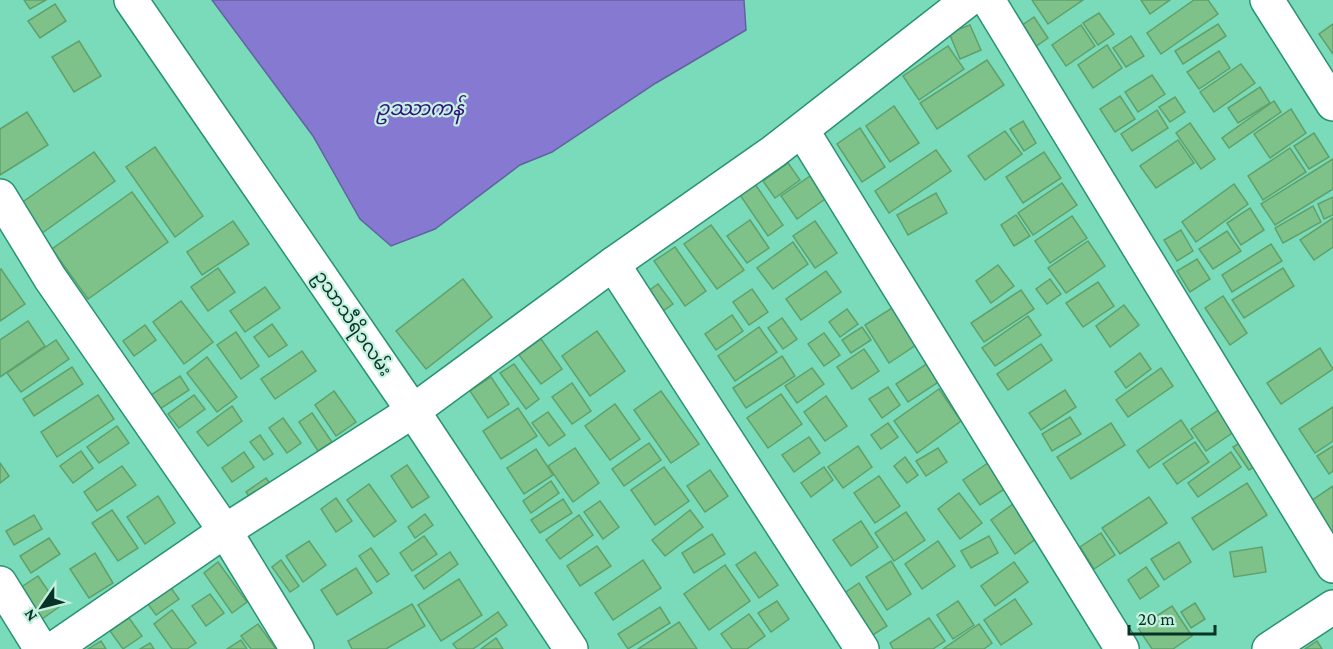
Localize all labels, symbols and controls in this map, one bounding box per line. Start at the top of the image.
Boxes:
water label: ဥဿာကန် [376,94,467,125]
street label: ဥသာသီရိ၁လမ်း [306,264,399,382]
north arrow [12,577,72,637]
scale bar [1129,598,1214,636]
text: N [20,606,40,625]
text: 20 m [1138,609,1175,629]

